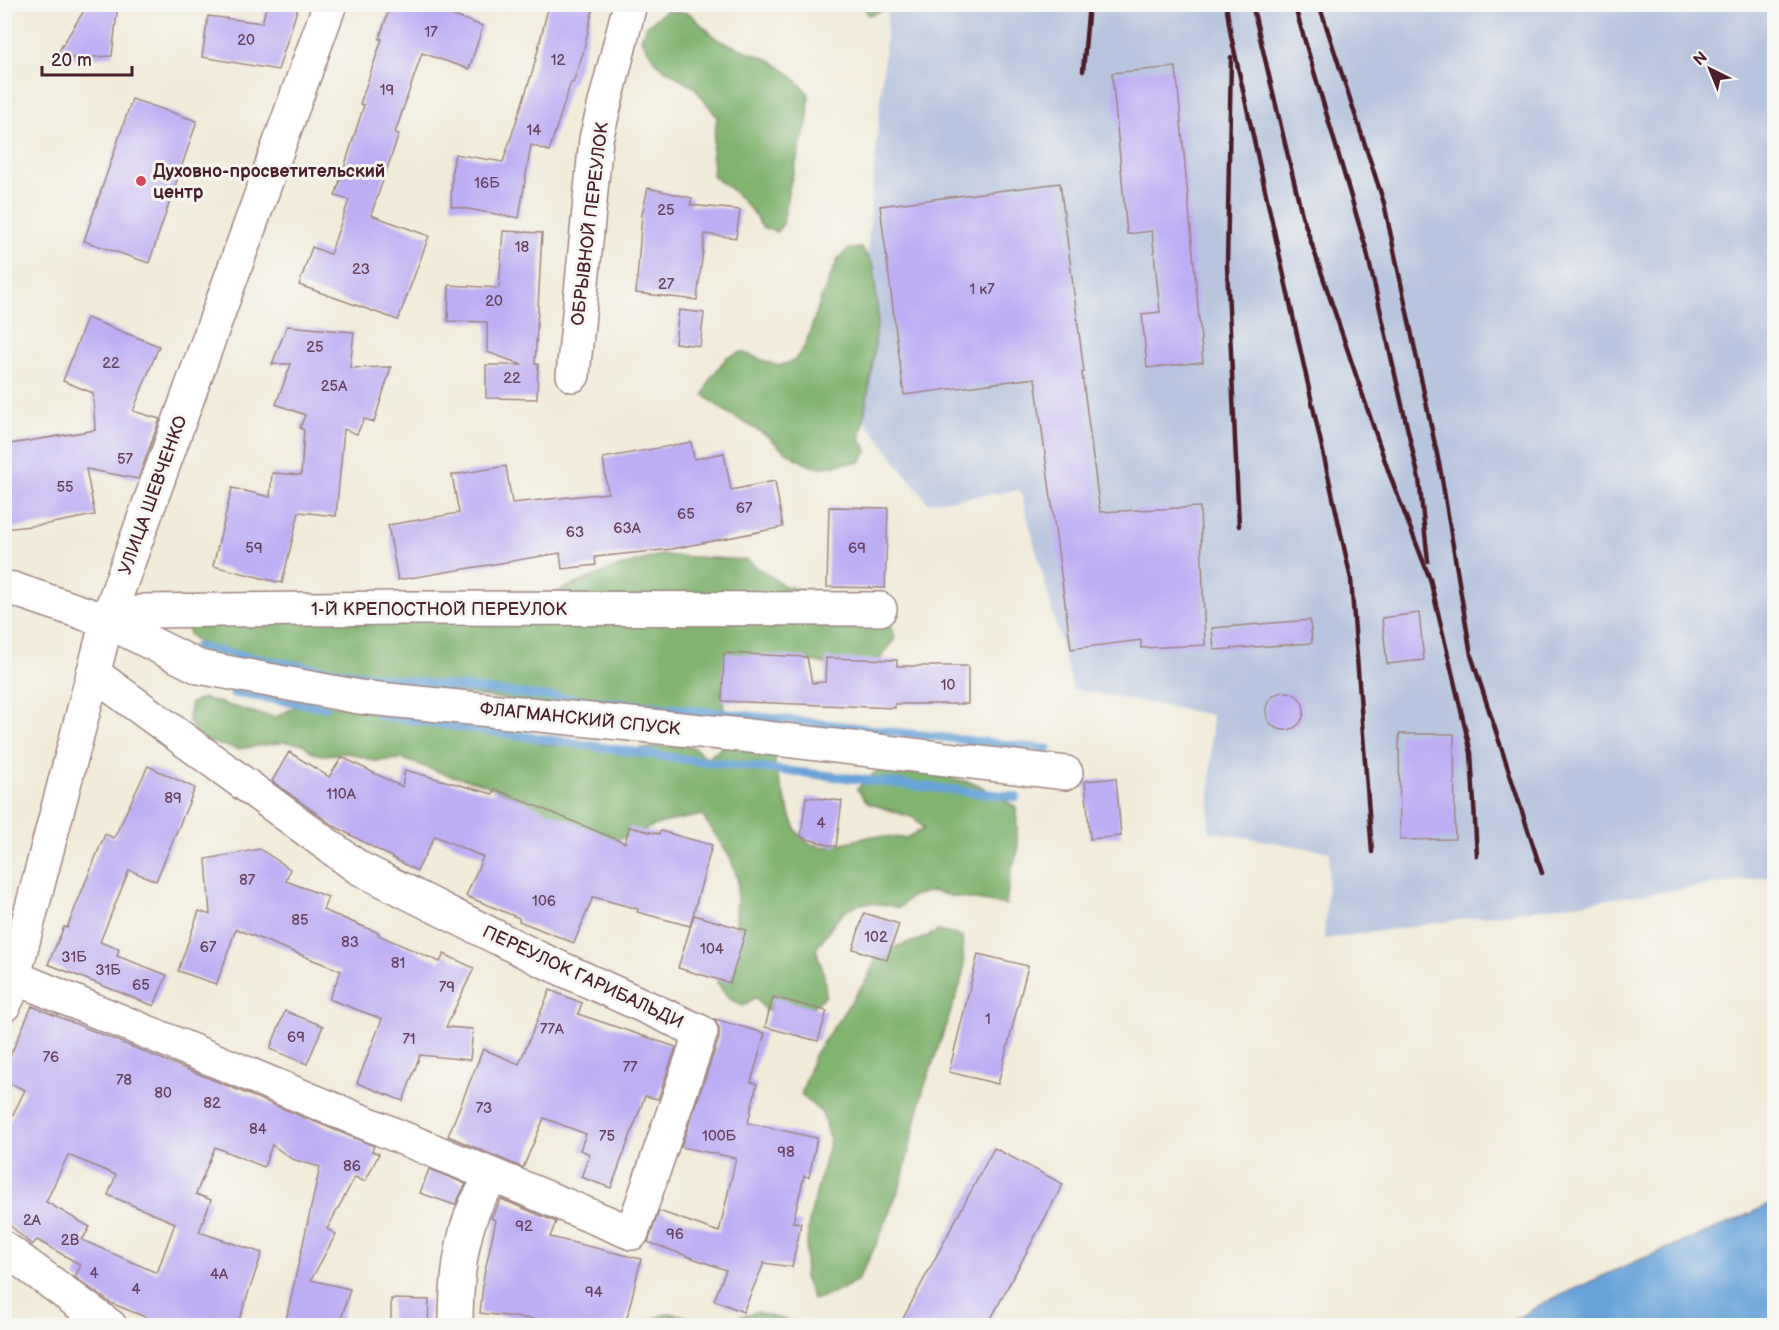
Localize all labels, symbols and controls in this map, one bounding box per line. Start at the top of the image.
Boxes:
house number: 17 [424,23,438,42]
house number: 20 [237,31,255,50]
scale bar [42,39,132,77]
north arrow [1680,39,1740,99]
text: N [1690,48,1712,70]
text: 20 m [51,50,92,71]
house number: 12 [551,51,565,70]
house number: 19 [380,81,394,100]
house number: 14 [527,121,541,140]
street label: ОБРЫВНОЙ ПЕРЕУЛОК [567,121,613,327]
place label: Духовно-просветительский центр [153,161,385,203]
marker: Духовно-просветительский центр [134,174,148,188]
house number: 16Б [474,174,500,193]
house number: 25 [657,201,675,220]
house number: 18 [515,238,530,257]
house number: 23 [352,260,370,279]
house number: 27 [658,275,675,294]
house number: 1 к7 [969,280,995,299]
house number: 20 [485,292,503,311]
house number: 25 [306,338,324,357]
house number: 22 [102,354,120,373]
house number: 22 [503,369,521,388]
house number: 25А [321,377,348,396]
street label: УЛИЦА ШЕВЧЕНКО [114,412,192,577]
house number: 57 [117,450,134,469]
house number: 55 [56,478,74,497]
house number: 67 [736,499,753,518]
house number: 65 [677,505,695,524]
house number: 63А [613,519,642,538]
house number: 63 [566,523,584,542]
house number: 59 [245,539,263,558]
house number: 69 [848,539,866,558]
street label: 1-Й КРЕПОСТНОЙ ПЕРЕУЛОК [311,599,567,620]
house number: 10 [941,676,955,695]
street label: ФЛАГМАНСКИЙ СПУСК [479,698,682,740]
house number: 110А [326,785,357,804]
house number: 89 [164,789,182,808]
house number: 4 [816,814,826,833]
house number: 87 [239,871,256,890]
house number: 106 [532,892,556,911]
house number: 85 [291,911,309,930]
street label: ПЕРЕУЛОК ГАРИБАЛЬДИ [479,921,687,1033]
house number: 102 [864,928,888,947]
house number: 83 [341,933,359,952]
house number: 67 [200,938,217,957]
house number: 104 [700,940,724,959]
house number: 31Б [61,948,87,967]
house number: 81 [391,954,405,973]
house number: 31Б [95,961,121,980]
house number: 65 [132,976,150,995]
house number: 79 [439,978,455,997]
house number: 1 [985,1010,991,1029]
house number: 77А [540,1020,565,1039]
house number: 69 [287,1028,305,1047]
house number: 71 [402,1030,416,1049]
house number: 76 [43,1048,59,1067]
house number: 77 [623,1058,638,1077]
house number: 78 [116,1071,132,1090]
house number: 80 [154,1084,172,1103]
house number: 82 [203,1094,221,1113]
house number: 73 [476,1099,492,1118]
house number: 84 [249,1120,267,1139]
house number: 75 [599,1127,615,1146]
house number: 100Б [702,1127,737,1146]
house number: 98 [777,1143,795,1162]
house number: 86 [343,1157,361,1176]
house number: 2А [23,1211,42,1230]
house number: 92 [515,1217,533,1236]
house number: 96 [666,1225,684,1244]
house number: 2В [61,1231,80,1250]
house number: 4 [89,1264,99,1283]
house number: 4А [210,1265,229,1284]
house number: 4 [131,1280,141,1299]
house number: 94 [585,1283,603,1302]

